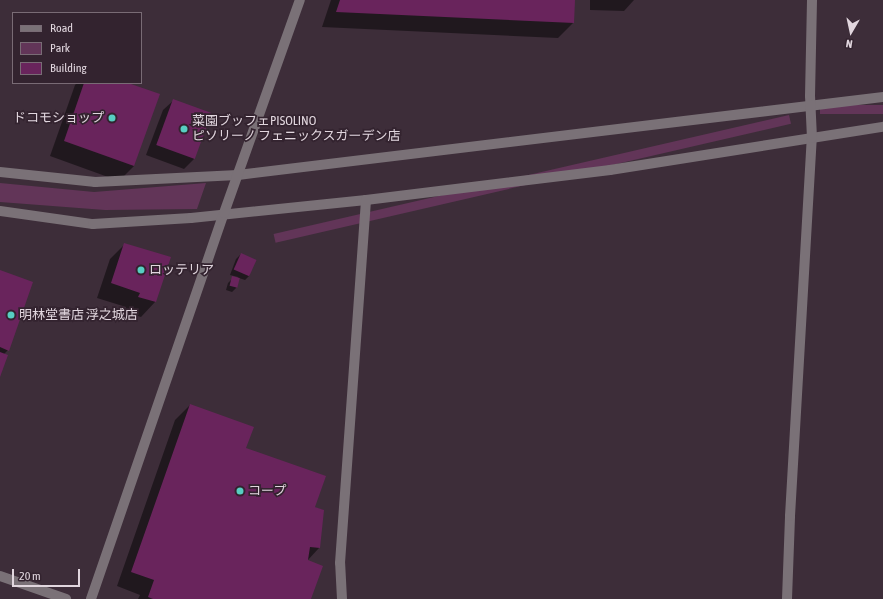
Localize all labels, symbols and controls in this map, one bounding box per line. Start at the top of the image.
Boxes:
legend [12,12,142,84]
north arrow [831,12,871,52]
text: Road [50,21,73,35]
text: N [845,37,853,50]
text: Park [50,41,70,55]
text: Building [50,61,87,75]
place label: ドコモショップ [13,110,104,126]
marker: ドコモショップ [107,113,117,123]
place label: 菜園ブッフェPISOLINO ピソリーノ フェニックスガーデン店 [192,114,402,145]
marker: 菜園ブッフェPISOLINO ピソリーノ フェニックスガーデン店 [179,124,189,134]
place label: ロッテリア [149,262,214,278]
marker: ロッテリア [136,265,146,275]
place label: 明林堂書店 浮之城店 [19,307,138,323]
marker: 明林堂書店 浮之城店 [6,310,16,320]
place label: コープ [248,483,287,499]
marker: コープ [235,486,245,496]
scale bar [14,561,82,587]
text: 20 m [19,569,41,583]

